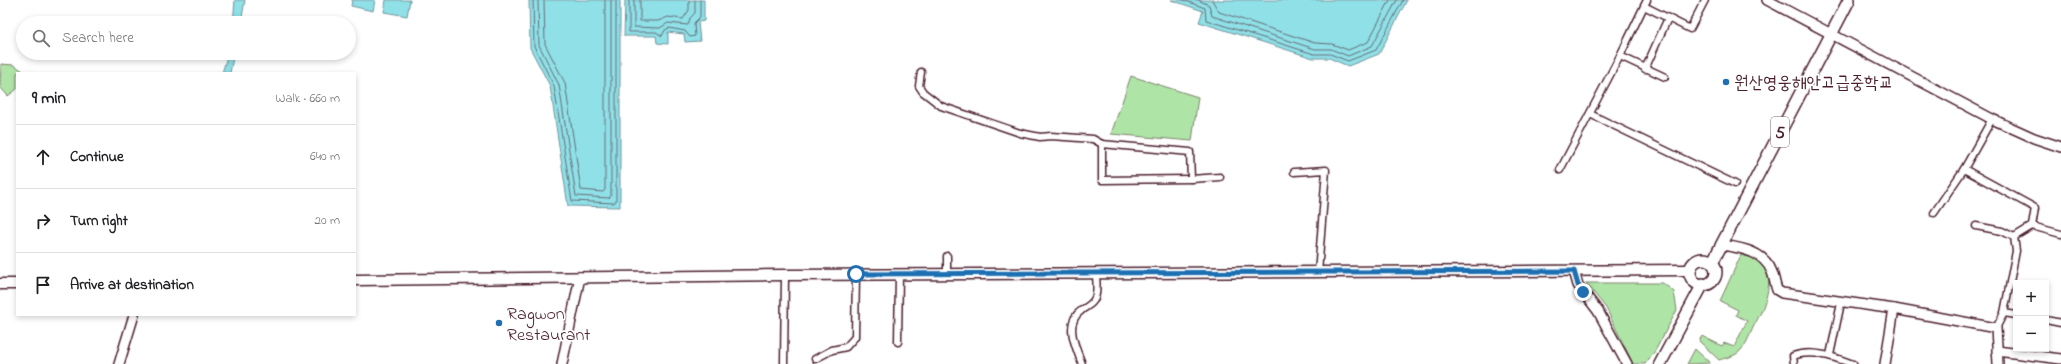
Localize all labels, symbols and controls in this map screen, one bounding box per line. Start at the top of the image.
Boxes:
search box [16,16,356,60]
icon: search [30,27,52,49]
text: Search here [62,27,134,49]
place label: 원산영웅해안고급중학교 [1734,71,1893,97]
marker: 원산영웅해안고급중학교 [1721,77,1731,87]
text: 9 min [32,86,66,111]
text: Walk · 660 m [275,89,340,108]
road number: 5 [1771,117,1789,147]
icon: ahead [32,146,54,168]
text: Continue [70,146,124,168]
text: 640 m [310,147,340,166]
icon: right [32,210,54,232]
text: Turn right [70,210,128,232]
text: 20 m [315,211,340,230]
route start [847,265,865,283]
icon: arrive [32,274,54,296]
text: Arrive at destination [70,274,194,296]
map controls [2013,280,2049,352]
button: + [2013,280,2049,316]
route end [1574,283,1592,301]
place label: Ragwon Restaurant [507,302,590,349]
button: − [2013,316,2049,352]
marker: Ragwon Restaurant [494,318,504,328]

